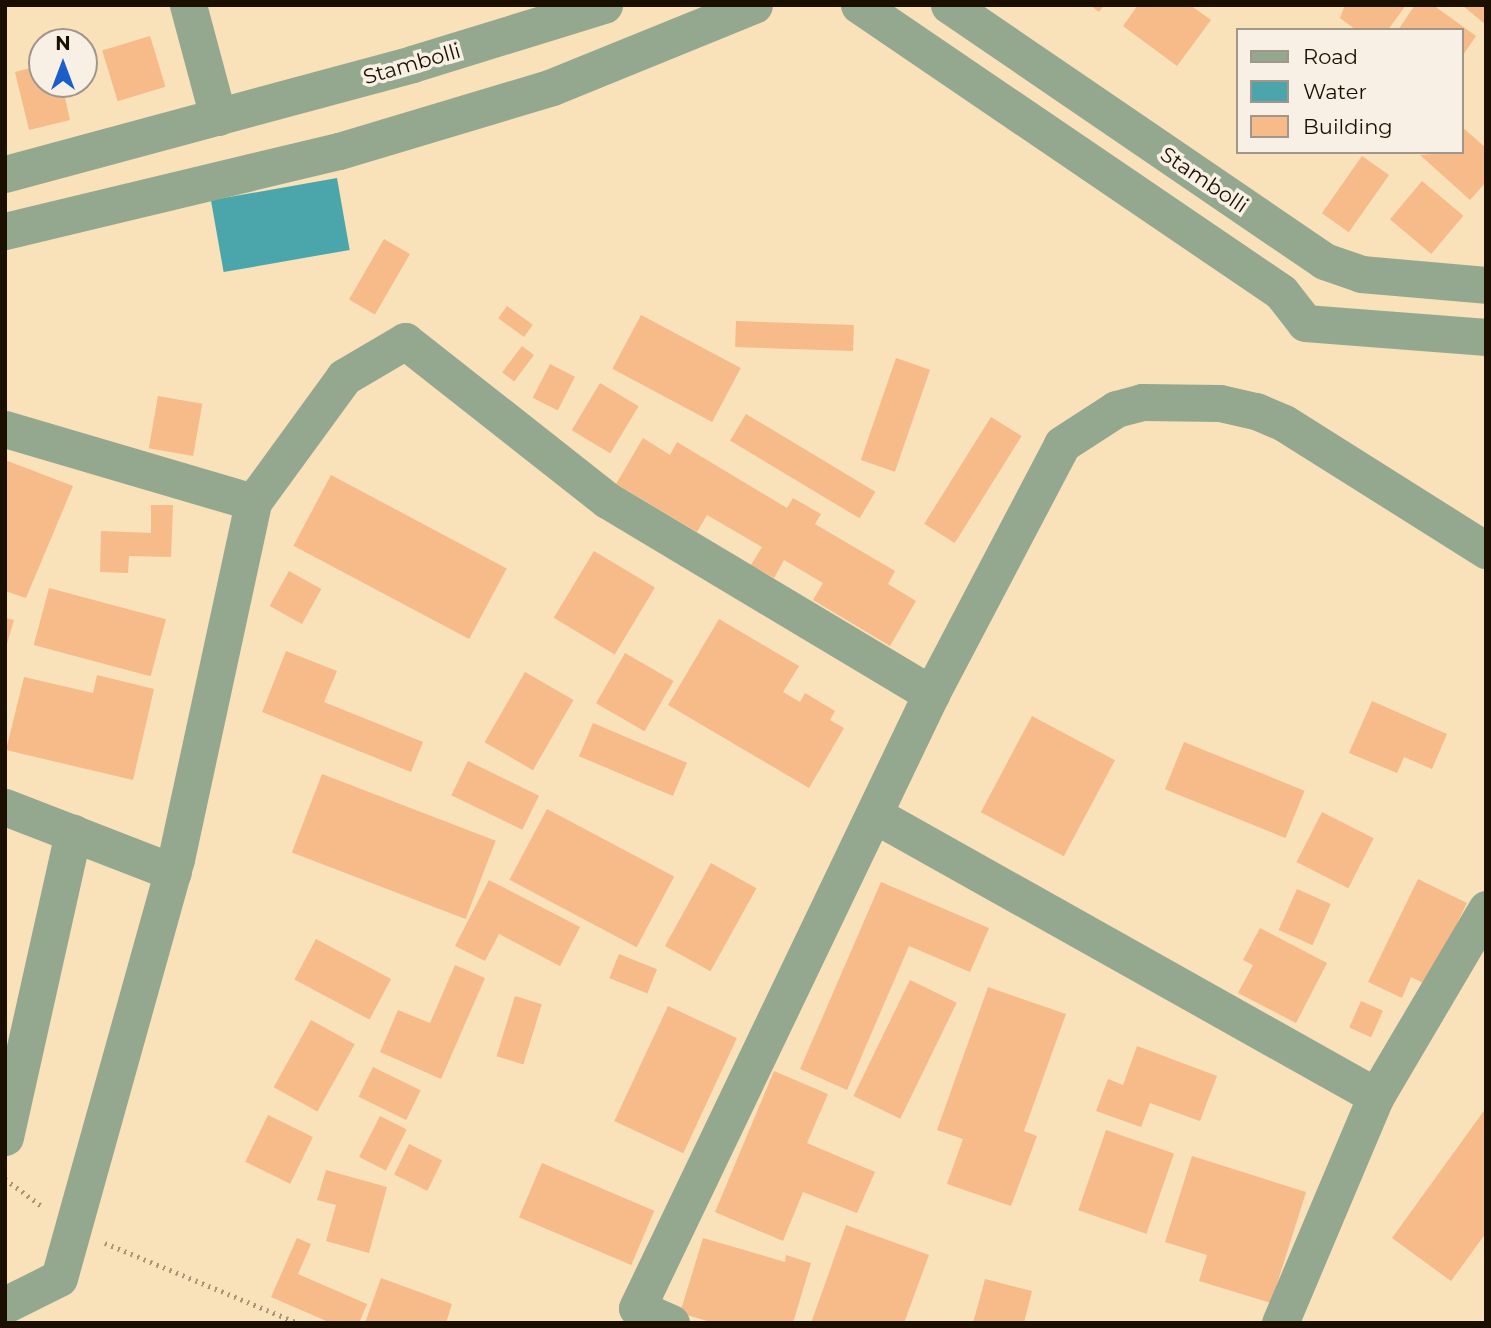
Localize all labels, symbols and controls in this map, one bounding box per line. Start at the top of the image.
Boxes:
north arrow [28,28,98,98]
legend [1236,28,1463,154]
text: N [55,32,71,55]
street label: Stambolli [360,38,464,90]
text: Road [1303,44,1358,69]
text: Water [1303,79,1367,104]
text: Building [1303,114,1393,139]
street label: Stambolli [1155,142,1253,218]

